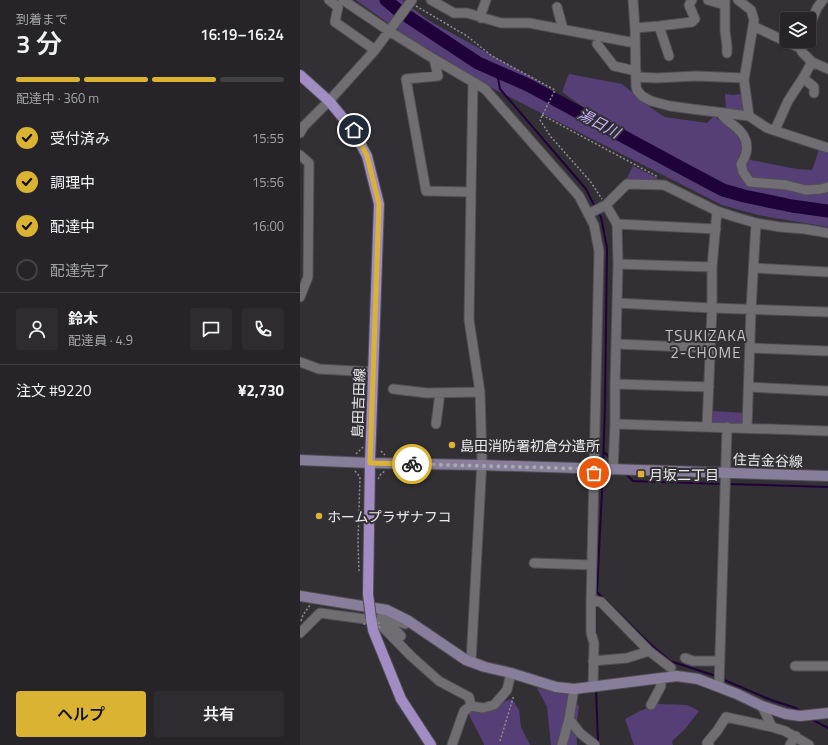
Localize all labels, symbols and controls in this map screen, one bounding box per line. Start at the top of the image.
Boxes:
text: 到着まで [16,9,68,29]
map controls [780,12,816,48]
button: layers [780,12,816,48]
text: 16:19–16:24 [200,23,284,46]
text: 3 分 [16,24,62,63]
text: 配達中 · 360 m [16,88,99,108]
water label: 湯日川 [574,102,626,145]
pin [337,113,371,147]
icon: home [343,119,365,141]
icon: check [16,127,38,149]
text: 受付済み [50,127,110,150]
text: 15:55 [252,128,284,148]
icon: check [16,171,38,193]
text: 調理中 [50,171,95,194]
text: 15:56 [252,172,284,192]
icon: check [16,215,38,237]
text: 配達中 [50,215,95,238]
text: 16:00 [252,216,284,236]
text: 配達完了 [50,259,110,282]
text: 鈴木 [68,307,98,330]
button: person [16,308,58,350]
button: chat [190,308,232,350]
button: phone [242,308,284,350]
district label: TSUKIZAKA 2-CHOME [665,324,747,364]
text: 配達員 · 4.9 [68,330,133,350]
street label: 島田吉田線 [346,368,370,438]
text: 注文 #9220 [16,379,91,402]
text: ¥2,730 [238,379,284,402]
place label: 島田消防署初倉分遣所 [460,435,600,456]
marker: 島田消防署初倉分遣所 [447,440,457,450]
courier [392,444,432,484]
street label: 住吉金谷線 [733,448,803,472]
icon: bike [401,453,423,475]
pin [577,456,611,490]
icon: bag [583,462,605,484]
place label: 月坂二丁目 [649,464,719,485]
marker: 月坂二丁目 [636,469,646,479]
place label: ホームプラザナフコ [327,506,452,527]
marker: ホームプラザナフコ [314,511,324,521]
button: ヘルプ [16,691,146,737]
button: 共有 [154,691,284,737]

